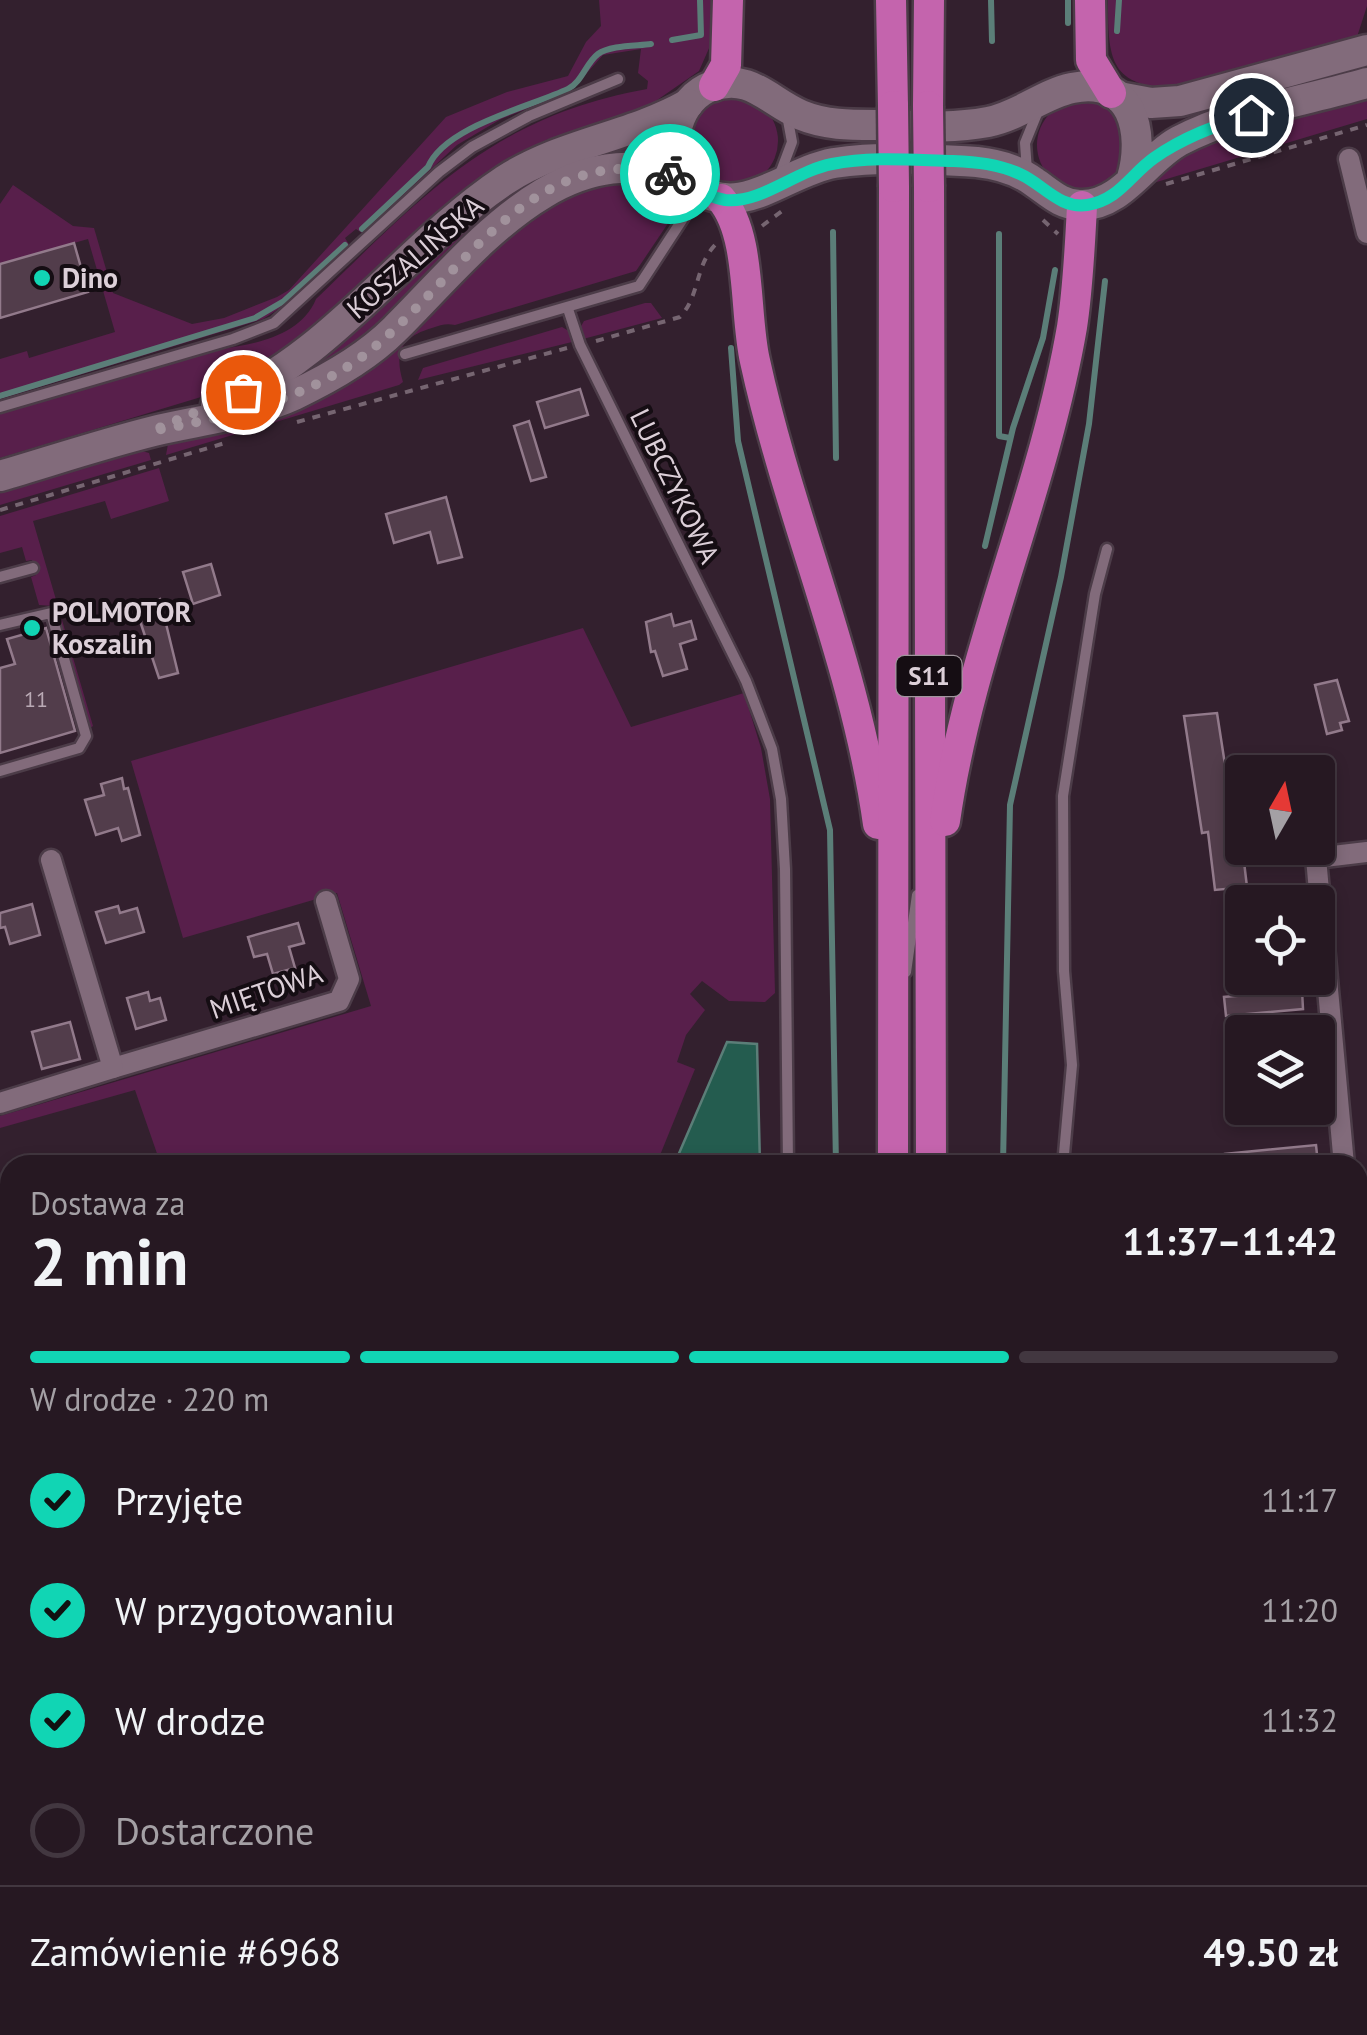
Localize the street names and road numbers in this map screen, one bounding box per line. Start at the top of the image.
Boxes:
street label: KOSZALIŃSKA [338,187,491,326]
street label: LUBCZYKOWA [622,402,729,570]
road number: S11 [896,656,962,696]
street label: MIĘTOWA [205,954,328,1027]

